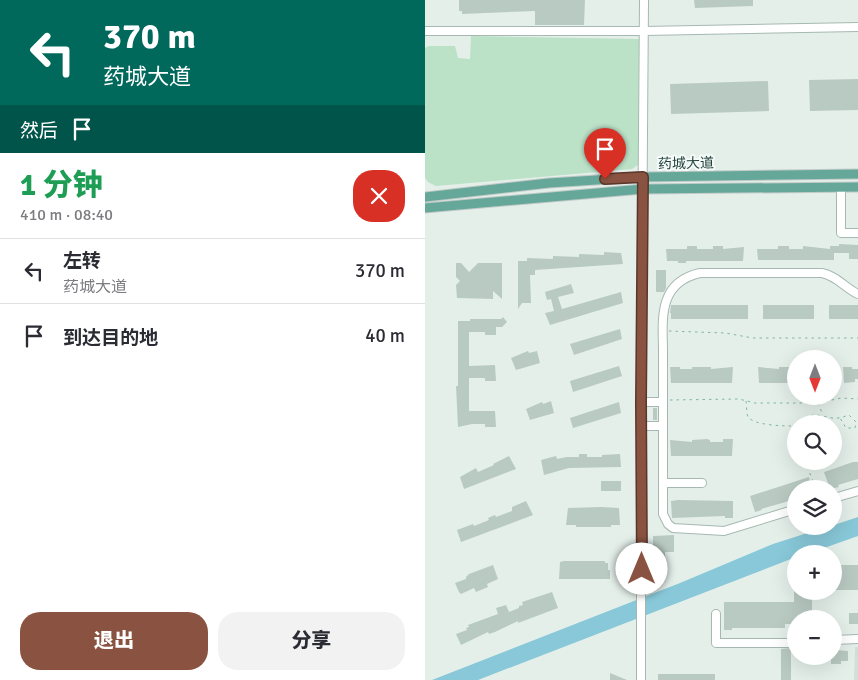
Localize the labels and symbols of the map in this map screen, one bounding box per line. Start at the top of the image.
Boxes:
pin [584,128,626,179]
street label: 药城大道 [658,155,714,172]
north arrow [787,350,843,405]
position arrow [615,542,667,594]

